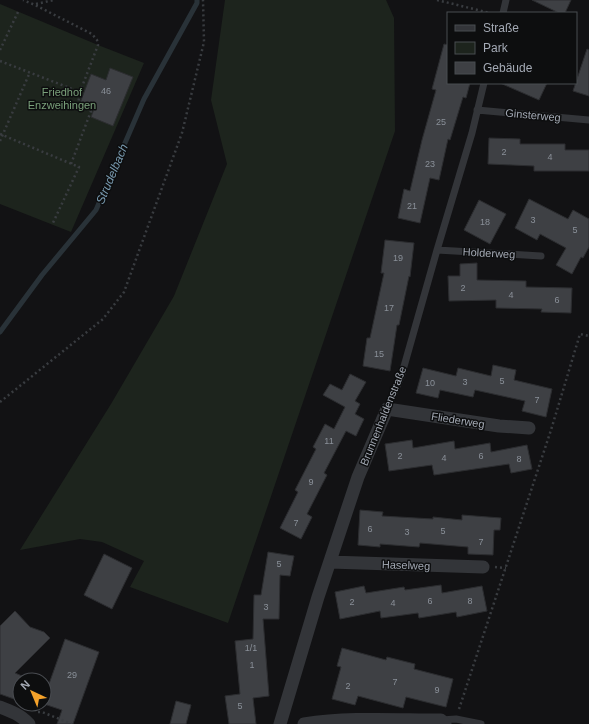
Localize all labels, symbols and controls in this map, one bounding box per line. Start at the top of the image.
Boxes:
legend [447,12,577,84]
text: Straße [483,21,519,35]
text: Park [483,41,509,55]
text: Gebäude [483,61,533,75]
park label: Friedhof Enzweihingen [28,86,96,111]
house number: 46 [101,86,111,96]
street label: Ginsterweg [505,107,561,123]
house number: 25 [436,117,446,127]
water label: Strudelbach [93,141,131,206]
house number: 2 [501,147,507,157]
house number: 4 [547,152,553,162]
house number: 23 [425,159,435,169]
house number: 21 [407,201,417,211]
house number: 3 [530,215,536,225]
house number: 18 [480,217,490,227]
house number: 5 [572,225,578,235]
street label: Holderweg [462,246,516,260]
house number: 19 [393,253,403,263]
house number: 2 [460,283,466,293]
house number: 4 [508,290,514,300]
house number: 6 [554,295,560,305]
house number: 17 [384,303,394,313]
house number: 15 [374,349,384,359]
street label: Brunnenhaldenstraße [358,365,408,467]
house number: 5 [499,376,505,386]
house number: 3 [462,377,468,387]
house number: 10 [425,378,435,388]
house number: 7 [534,395,540,405]
street label: Fliederweg [430,410,486,430]
house number: 11 [324,436,334,446]
house number: 2 [397,451,403,461]
house number: 6 [478,451,484,461]
house number: 4 [441,453,447,463]
house number: 8 [516,454,522,464]
house number: 9 [308,477,314,487]
house number: 7 [293,518,299,528]
house number: 6 [367,524,373,534]
house number: 5 [440,526,446,536]
house number: 3 [404,527,410,537]
house number: 7 [478,537,484,547]
street label: Haselweg [382,558,430,572]
house number: 5 [276,559,282,569]
house number: 6 [427,596,433,606]
house number: 8 [467,596,473,606]
house number: 2 [349,597,355,607]
house number: 4 [390,598,396,608]
house number: 3 [263,602,269,612]
house number: 1/1 [245,643,257,653]
house number: 1 [249,660,255,670]
house number: 29 [67,670,77,680]
north arrow [12,672,52,712]
house number: 7 [392,677,398,687]
text: N [18,678,32,692]
house number: 2 [345,681,351,691]
house number: 9 [434,685,440,695]
house number: 5 [237,701,243,711]

